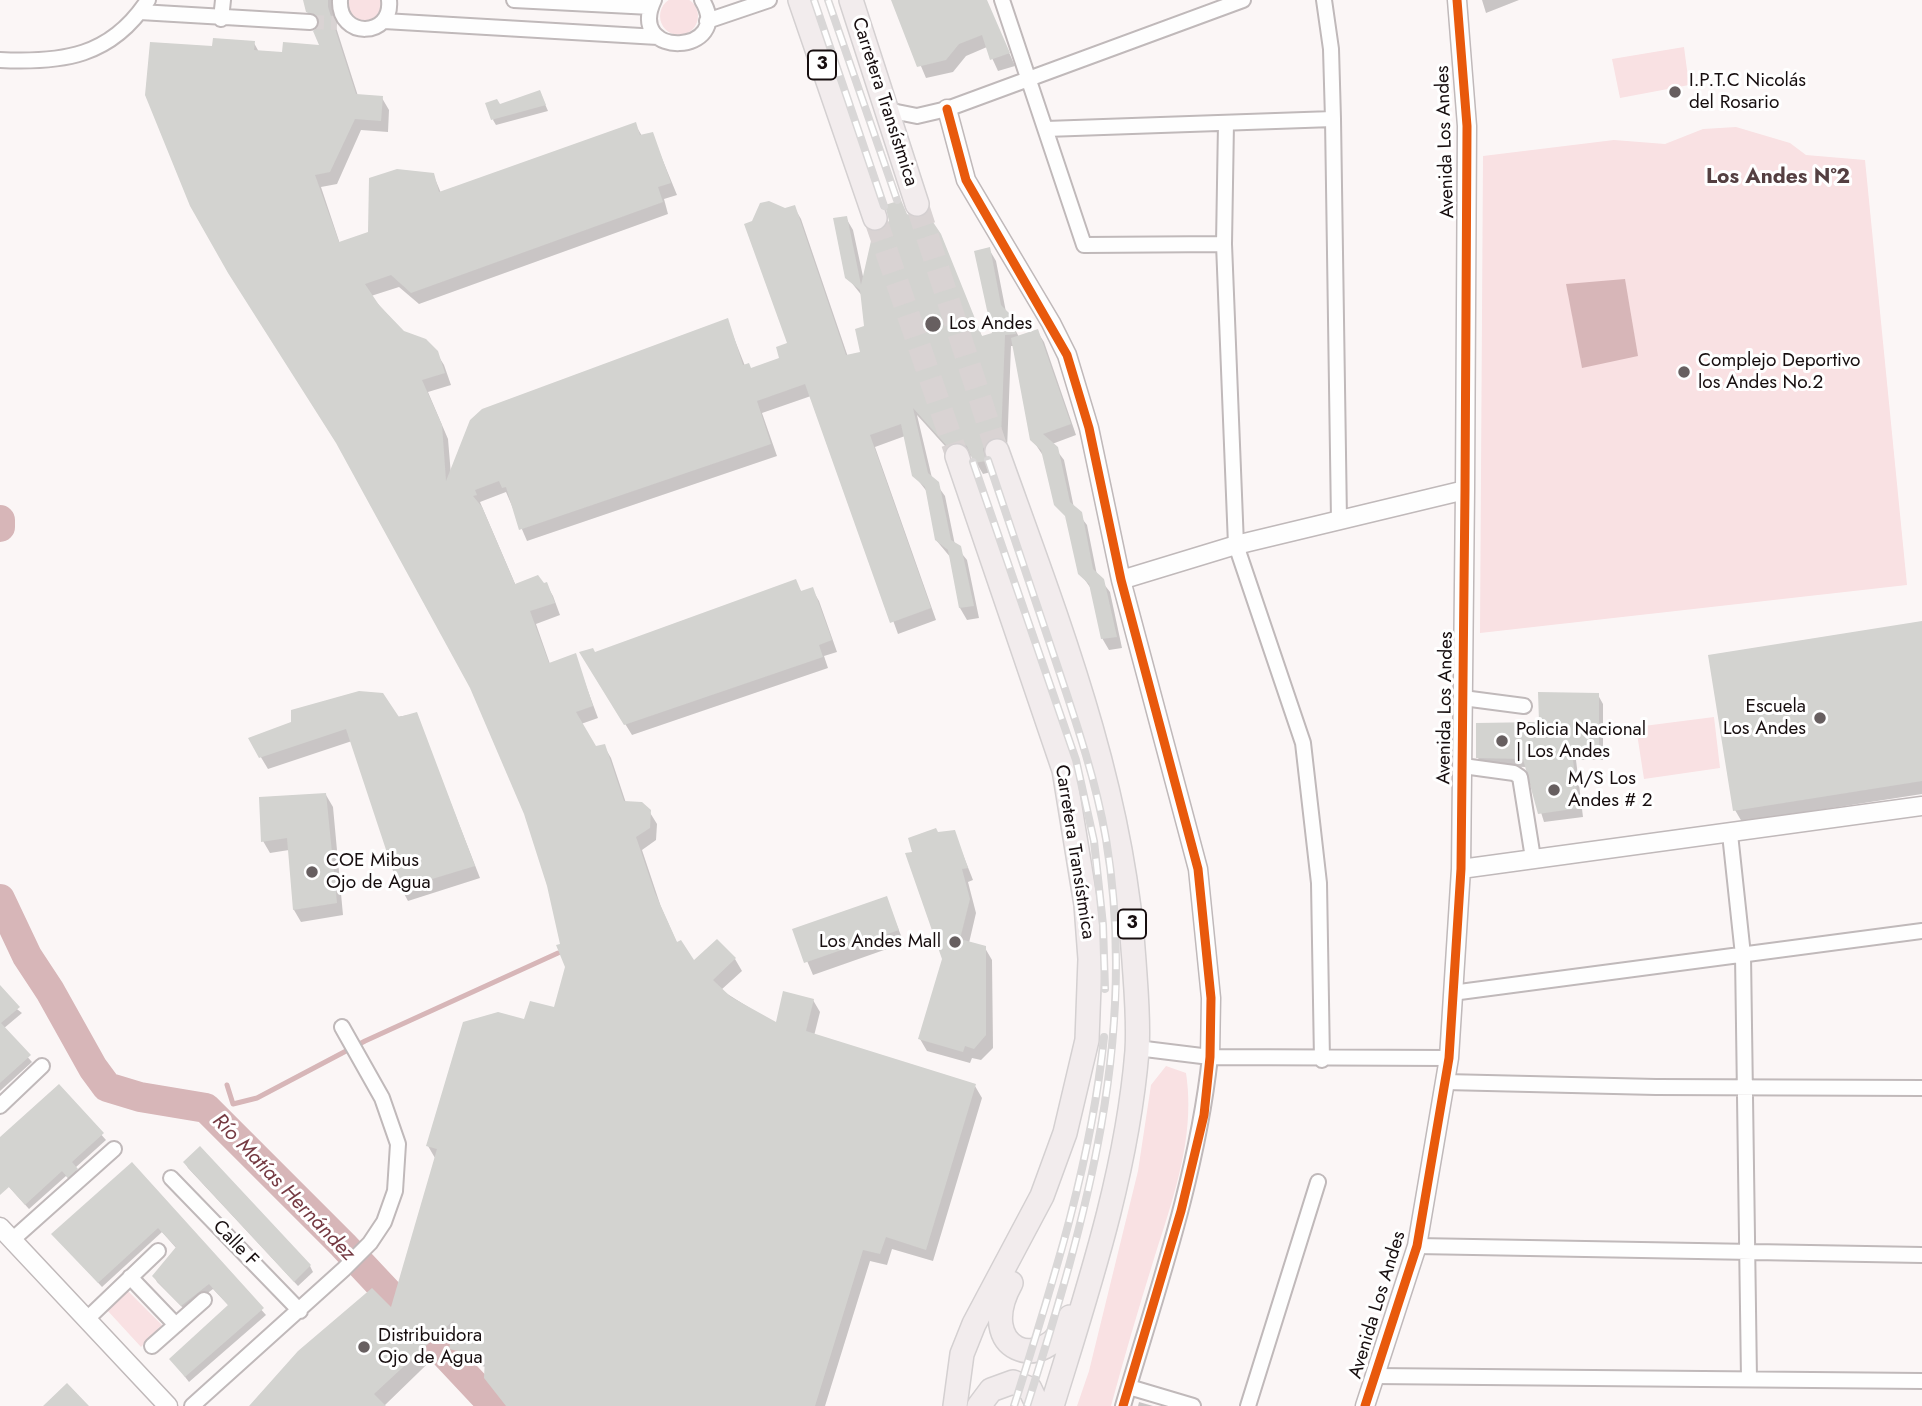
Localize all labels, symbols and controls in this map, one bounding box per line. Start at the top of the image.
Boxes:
street label: Carretera Transístmica [846,15,922,189]
road number: 3 [808,51,836,80]
street label: Avenida Los Andes [1432,65,1460,219]
place label: I.P.T.C Nicolás del Rosario [1689,70,1806,114]
marker: I.P.T.C Nicolás del Rosario [1667,84,1683,100]
district label: Los Andes Nº2 [1706,165,1850,191]
place label: Los Andes [949,313,1032,335]
marker: Los Andes [923,314,943,334]
place label: Complejo Deportivo los Andes No.2 [1698,350,1860,394]
marker: Complejo Deportivo los Andes No.2 [1676,364,1692,380]
street label: Avenida Los Andes [1433,631,1459,785]
place label: Escuela Los Andes [1723,696,1806,740]
marker: Escuela Los Andes [1812,710,1828,726]
place label: Policia Nacional | Los Andes [1516,719,1646,763]
marker: Policia Nacional | Los Andes [1494,733,1510,749]
street label: Carretera Transístmica [1049,763,1099,941]
place label: M/S Los Andes # 2 [1568,768,1652,812]
marker: M/S Los Andes # 2 [1546,782,1562,798]
place label: COE Mibus Ojo de Agua [326,850,431,894]
marker: COE Mibus Ojo de Agua [304,864,320,880]
road number: 3 [1118,909,1146,939]
place label: Los Andes Mall [819,931,941,953]
marker: Los Andes Mall [947,934,963,950]
water label: Río Matías Hernández [206,1109,360,1267]
street label: Calle F [207,1216,263,1272]
street label: Avenida Los Andes [1345,1228,1411,1382]
place label: Distribuidora Ojo de Agua [378,1325,483,1369]
marker: Distribuidora Ojo de Agua [356,1339,372,1355]

